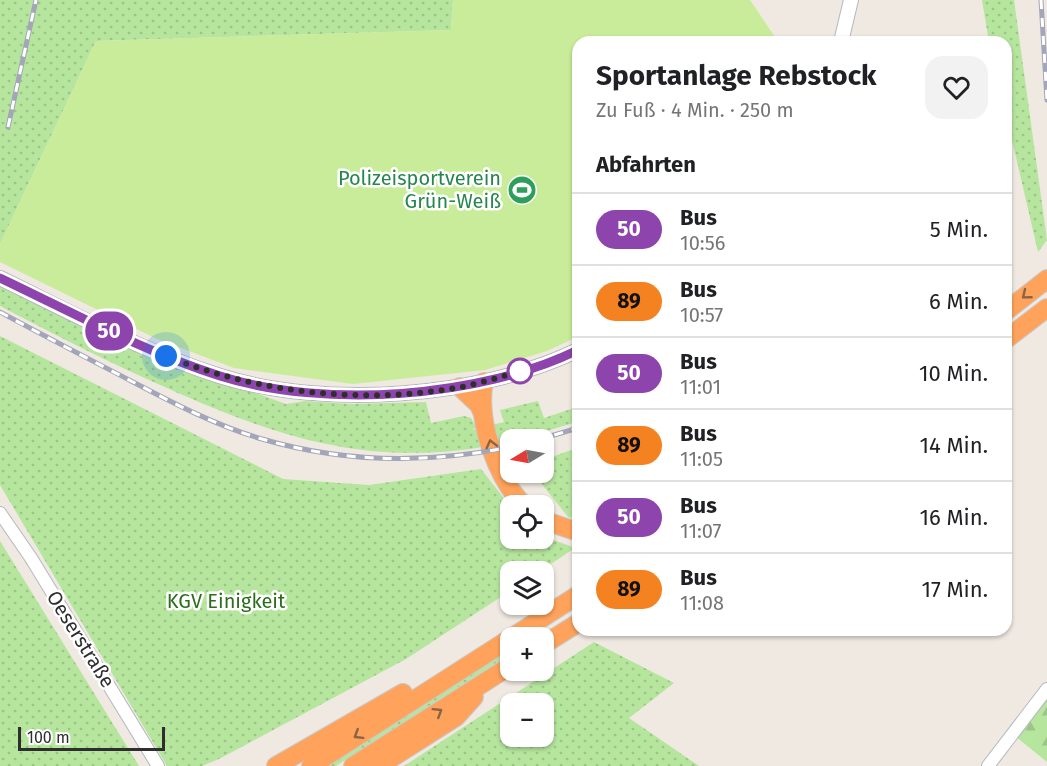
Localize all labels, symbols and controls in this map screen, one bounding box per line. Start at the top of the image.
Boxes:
button: heart [925,56,988,119]
text: Sportanlage Rebstock [596,59,877,92]
text: Zu Fuß · 4 Min. · 250 m [596,98,794,122]
text: Abfahrten [596,151,696,178]
place label: Polizeisportverein Grün-Weiß [338,166,501,213]
sports icon: Polizeisportverein Grün-Weiß [506,174,538,206]
text: Bus [680,204,717,231]
text: 50 [617,216,641,242]
text: 5 Min. [930,216,988,243]
text: 10:56 [680,231,725,255]
text: Bus [680,276,717,303]
text: 89 [617,288,641,314]
text: 6 Min. [929,288,988,315]
one-way arrow [1022,288,1033,299]
text: 10:57 [680,303,723,327]
line badge: 50 [82,312,136,350]
text: 50 [97,318,121,344]
your location [151,341,181,371]
text: Bus [680,348,717,375]
unlabelled marker [507,358,533,384]
text: 50 [617,360,641,386]
text: 10 Min. [919,360,988,387]
text: 11:01 [680,375,721,399]
text: Bus [680,420,717,447]
north arrow [500,429,554,483]
map controls [500,429,554,747]
text: 89 [617,432,641,458]
text: 14 Min. [919,432,988,459]
one-way arrow [486,439,499,449]
text: 11:05 [680,447,723,471]
text: Bus [680,492,717,519]
button: locate [500,495,554,549]
text: 50 [617,504,641,530]
text: 16 Min. [919,504,988,531]
text: 11:07 [680,519,721,543]
button: layers [500,561,554,615]
text: Bus [680,564,717,591]
text: 89 [617,576,641,602]
text: 17 Min. [921,576,988,603]
street label: Oeserstraße [42,586,120,692]
park label: KGV Einigkeit [167,589,286,613]
text: 11:08 [680,591,724,615]
button: + [500,627,554,681]
button: − [500,693,554,747]
one-way arrow [432,707,442,719]
scale bar [18,724,165,752]
one-way arrow [354,727,365,738]
text: 100 m [27,728,70,747]

